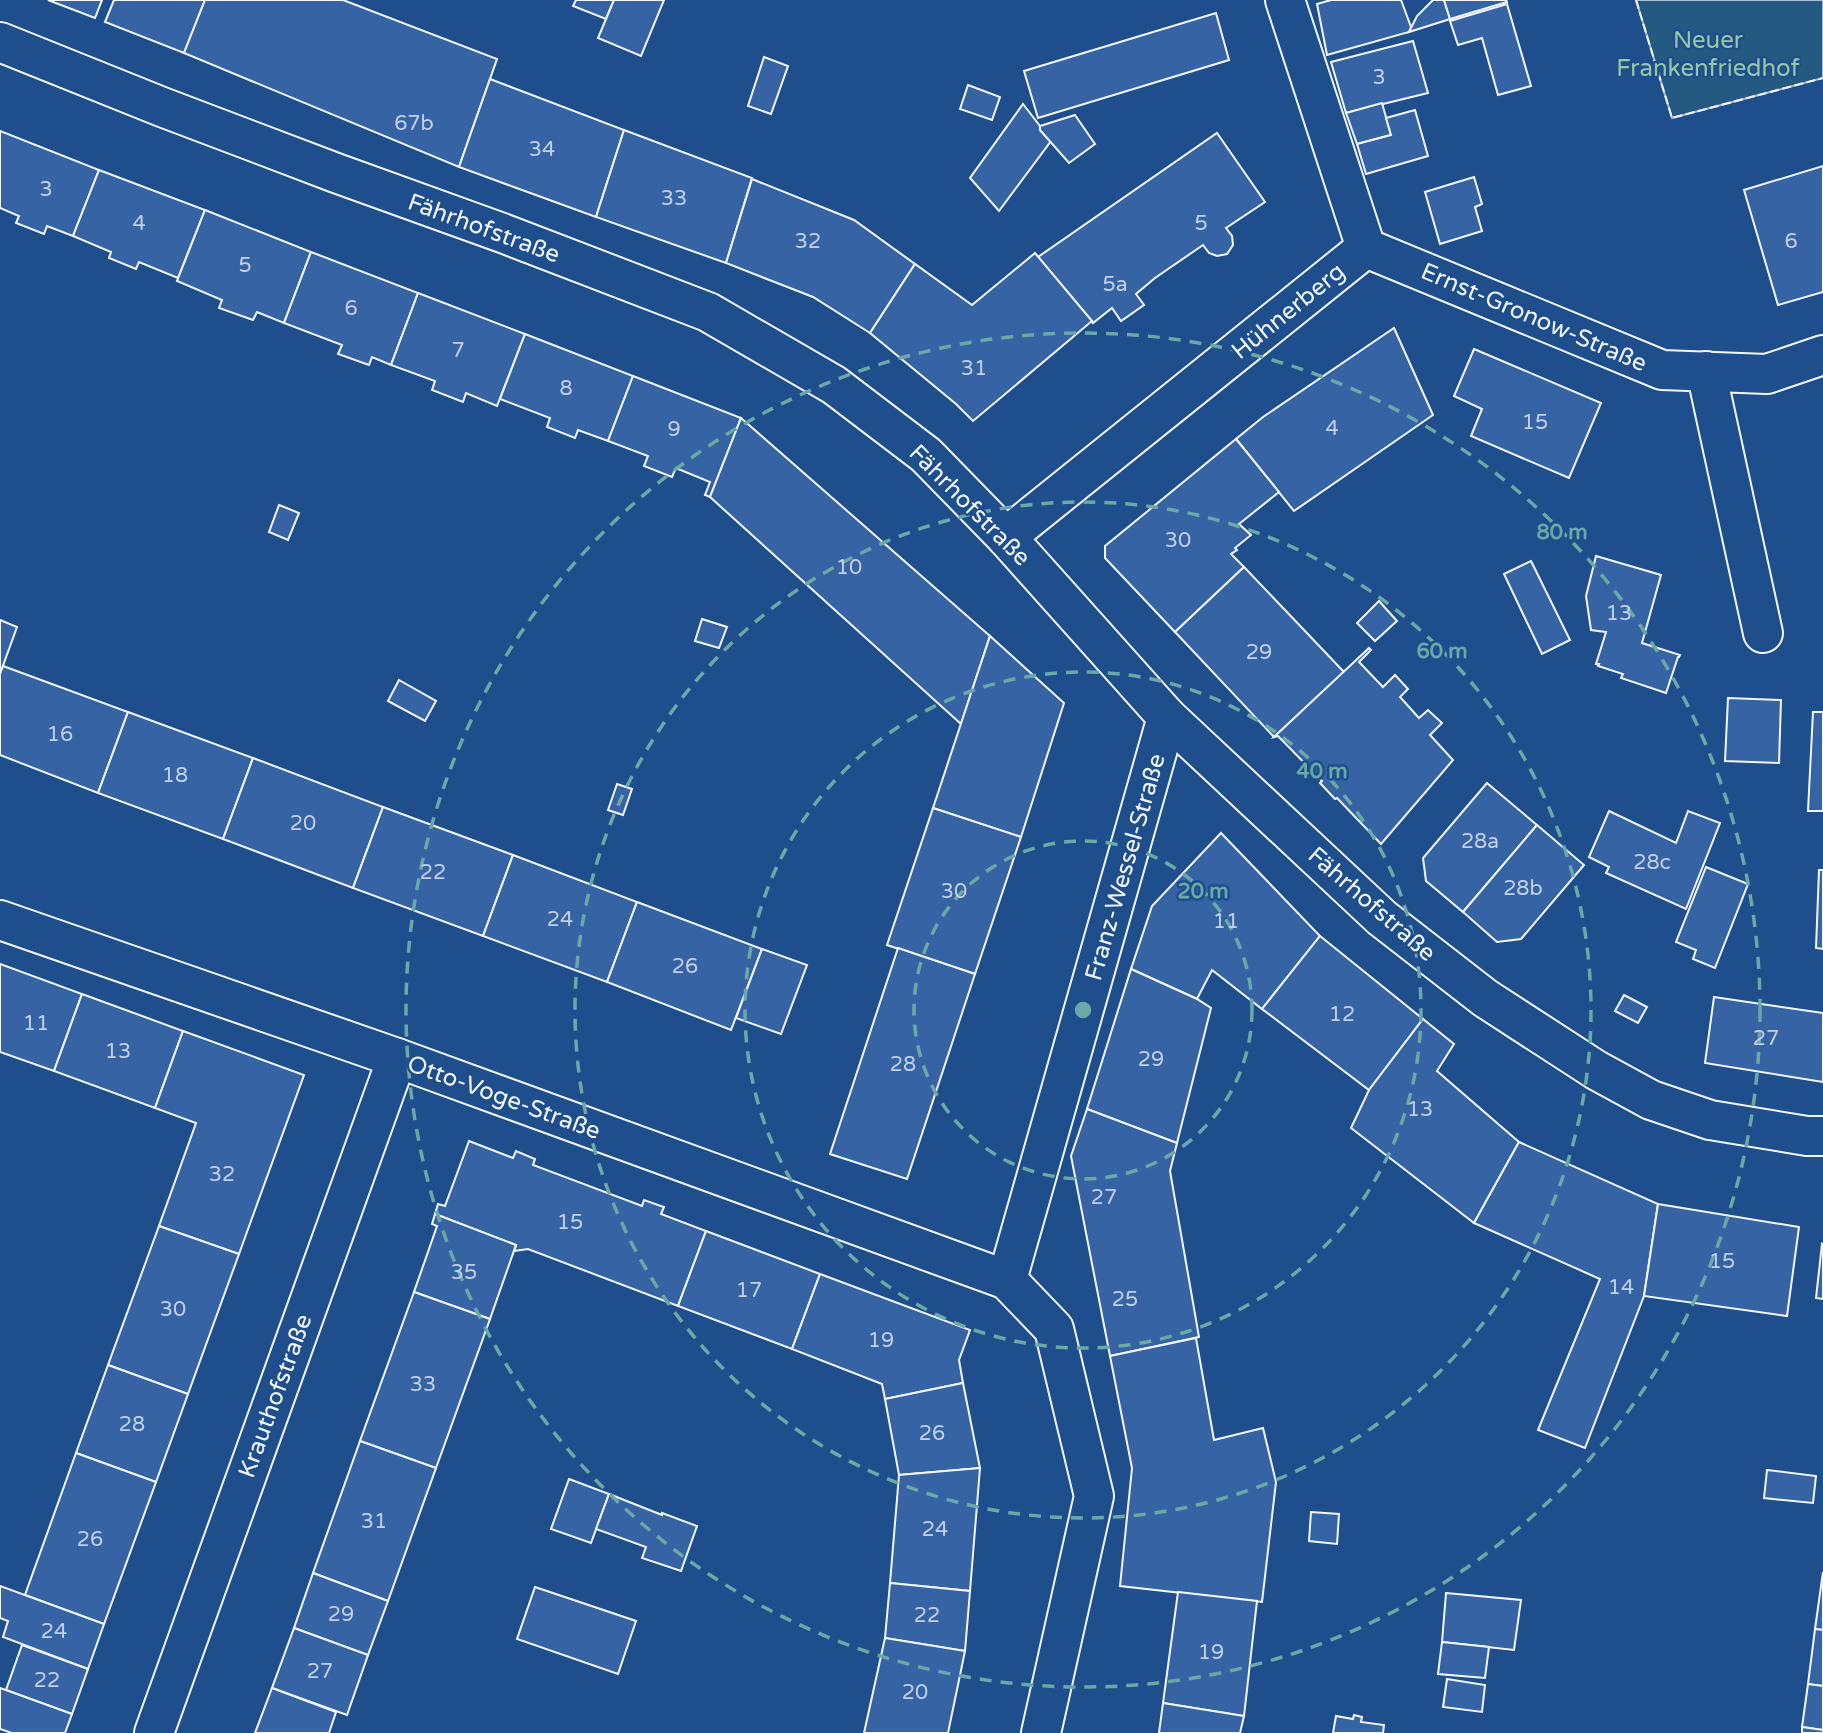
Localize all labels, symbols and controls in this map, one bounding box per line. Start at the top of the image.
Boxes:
park label: Neuer Frankenfriedhof [1616,26,1800,83]
house number: 3 [1372,65,1386,90]
house number: 67b [394,111,434,136]
house number: 34 [529,137,555,162]
house number: 3 [39,177,53,202]
house number: 33 [661,186,687,211]
street label: Fährhofstraße [404,188,564,269]
house number: 4 [132,211,146,236]
house number: 5 [1194,211,1208,236]
house number: 32 [795,229,821,254]
house number: 6 [1784,229,1798,254]
house number: 5 [238,253,252,278]
street label: Hühnerberg [1226,257,1351,366]
street label: Ernst-Gronow-Straße [1417,257,1651,378]
house number: 5a [1103,272,1128,297]
house number: 6 [344,296,358,321]
house number: 7 [451,338,465,363]
house number: 31 [961,356,987,381]
house number: 8 [559,376,573,401]
house number: 15 [1522,410,1548,435]
house number: 4 [1325,416,1339,441]
house number: 9 [667,417,681,442]
street label: Fährhofstraße [903,439,1036,572]
text: 80 m [1536,520,1588,545]
house number: 30 [1165,528,1191,553]
house number: 10 [836,555,862,580]
house number: 13 [1606,601,1632,626]
text: 60 m [1416,639,1468,664]
house number: 29 [1246,640,1272,665]
house number: 16 [47,722,73,747]
street label: Franz-Wessel-Straße [1079,750,1172,984]
text: 40 m [1296,759,1348,784]
house number: 18 [162,763,188,788]
house number: 20 [290,811,316,836]
house number: 28a [1461,829,1499,854]
street label: Fährhofstraße [1302,841,1441,968]
house number: 28c [1633,850,1671,875]
house number: 22 [420,860,446,885]
house number: 28b [1503,876,1543,901]
house number: 30 [941,879,967,904]
text: 20 m [1177,879,1229,904]
house number: 24 [547,907,573,932]
house number: 11 [1213,909,1239,934]
house number: 26 [672,954,698,979]
centre of rings [1071,998,1095,1022]
house number: 12 [1329,1002,1355,1027]
house number: 11 [23,1011,49,1036]
house number: 27 [1753,1026,1779,1051]
house number: 13 [105,1039,131,1064]
house number: 29 [1138,1047,1164,1072]
street label: Otto-Voge-Straße [403,1049,604,1146]
house number: 28 [890,1052,916,1077]
house number: 13 [1407,1097,1433,1122]
house number: 32 [209,1162,235,1187]
house number: 27 [1091,1185,1117,1210]
house number: 15 [557,1210,583,1235]
house number: 15 [1709,1249,1735,1274]
house number: 35 [451,1260,477,1285]
house number: 14 [1608,1275,1634,1300]
house number: 17 [736,1278,762,1303]
house number: 25 [1112,1287,1138,1312]
house number: 30 [160,1297,186,1322]
street label: Krauthofstraße [232,1310,319,1482]
house number: 19 [868,1328,894,1353]
house number: 33 [410,1372,436,1397]
house number: 28 [119,1412,145,1437]
house number: 26 [919,1421,945,1446]
house number: 31 [361,1509,387,1534]
house number: 24 [922,1517,948,1542]
house number: 26 [77,1527,103,1552]
house number: 29 [328,1602,354,1627]
house number: 22 [914,1603,940,1628]
house number: 24 [41,1619,67,1644]
house number: 19 [1198,1640,1224,1665]
house number: 27 [307,1659,333,1684]
house number: 22 [34,1668,60,1693]
house number: 20 [902,1680,928,1705]

